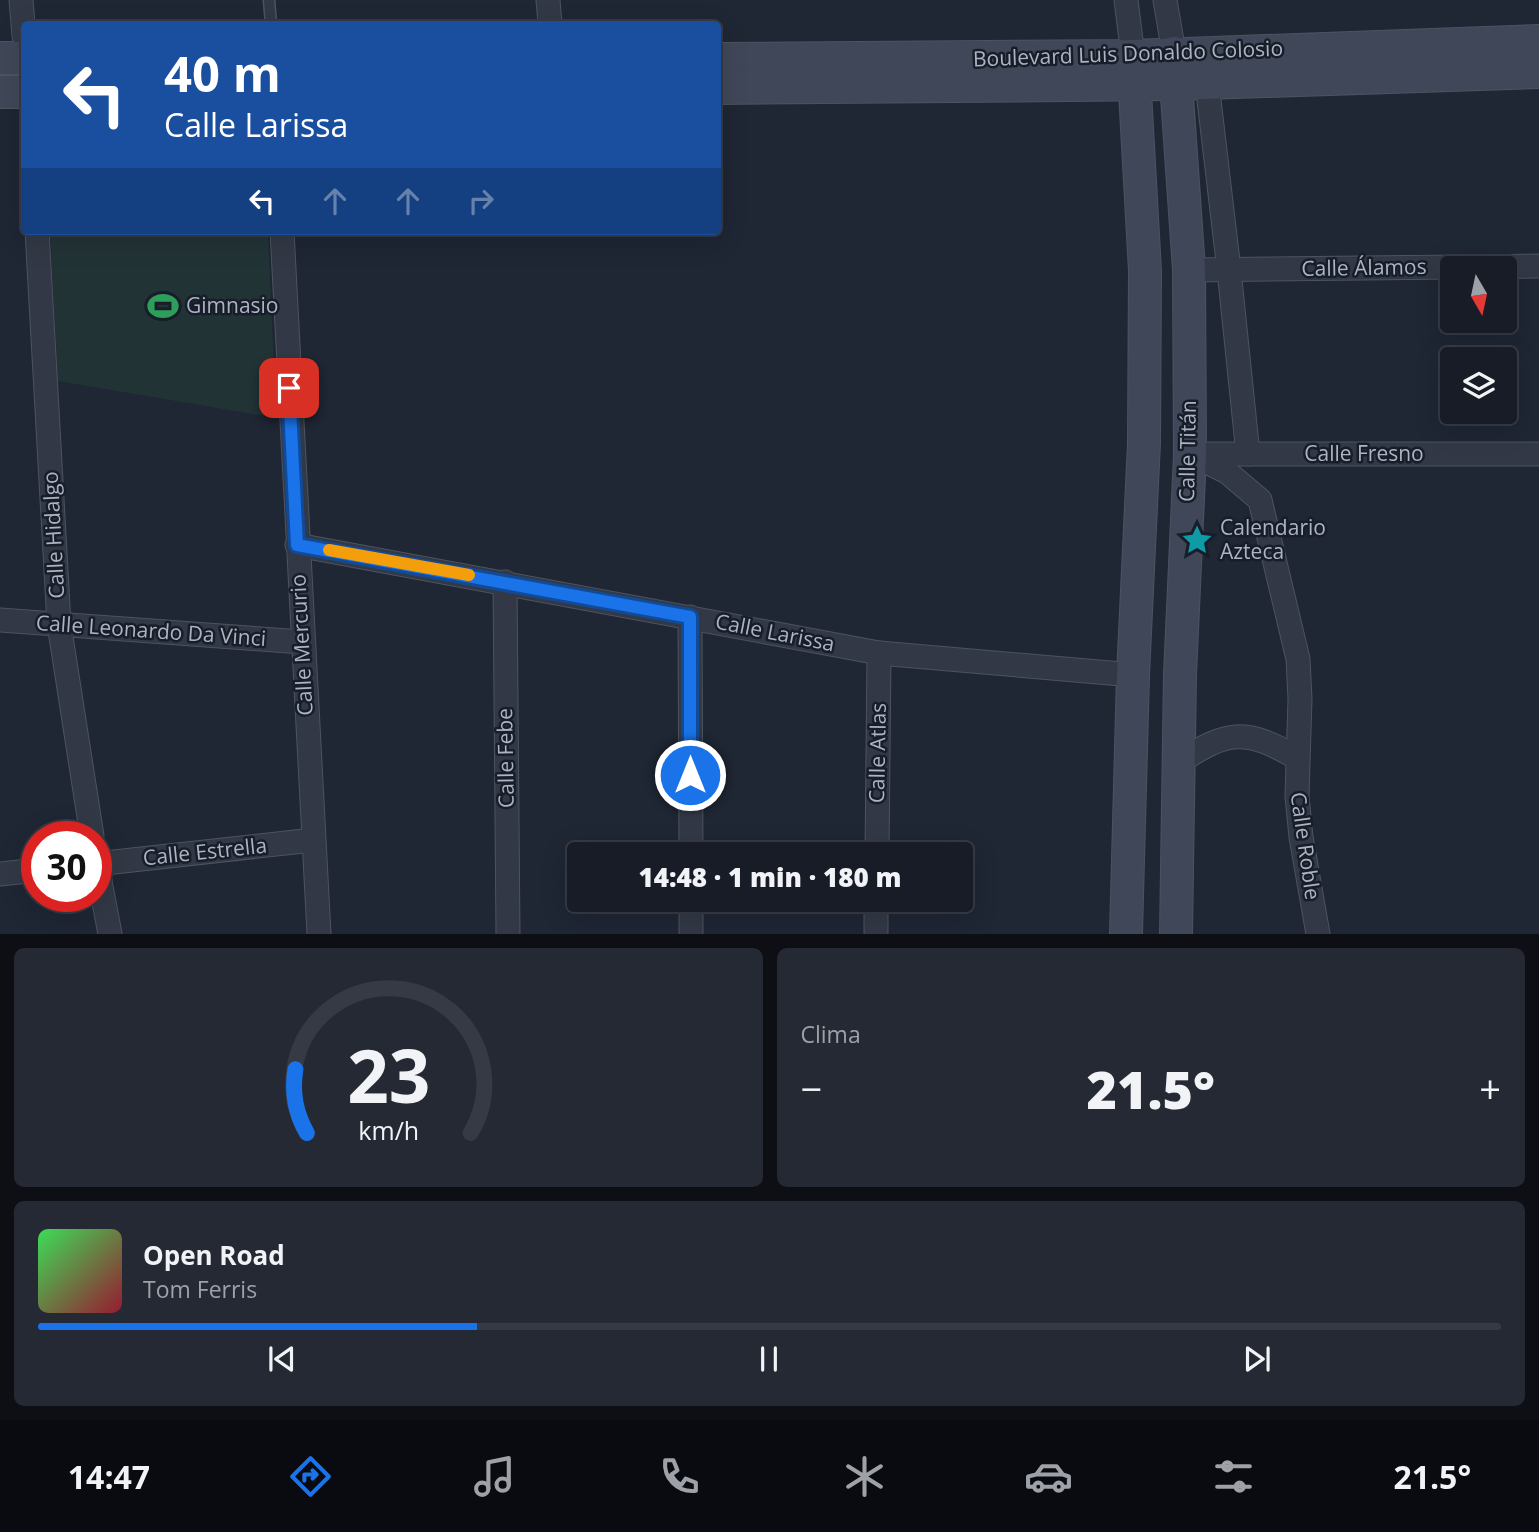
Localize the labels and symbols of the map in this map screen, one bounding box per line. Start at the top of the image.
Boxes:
street label: Boulevard Luis Donaldo Colosio [972,34,1283,72]
street label: Calle Álamos [1301,252,1427,282]
north arrow [1440,256,1517,332]
sports icon: Gimnasio [146,289,180,323]
place label: Gimnasio [186,291,279,319]
pin [259,358,319,418]
street label: Calle Titán [1172,400,1202,502]
street label: Calle Fresno [1304,439,1424,467]
street label: Calle Hidalgo [36,471,70,599]
place label: Calendario Azteca [1220,513,1326,565]
place icon: Calendario Azteca [1180,523,1214,557]
street label: Calle Mercurio [283,574,319,716]
street label: Calle Larissa [713,607,837,657]
street label: Calle Leonardo Da Vinci [35,608,267,652]
street label: Calle Atlas [862,702,892,803]
street label: Calle Febe [490,708,520,808]
position arrow [653,738,727,812]
street label: Calle Roble [1285,790,1327,901]
speed limit sign: 30 [21,821,112,912]
street label: Calle Estrella [141,831,268,871]

